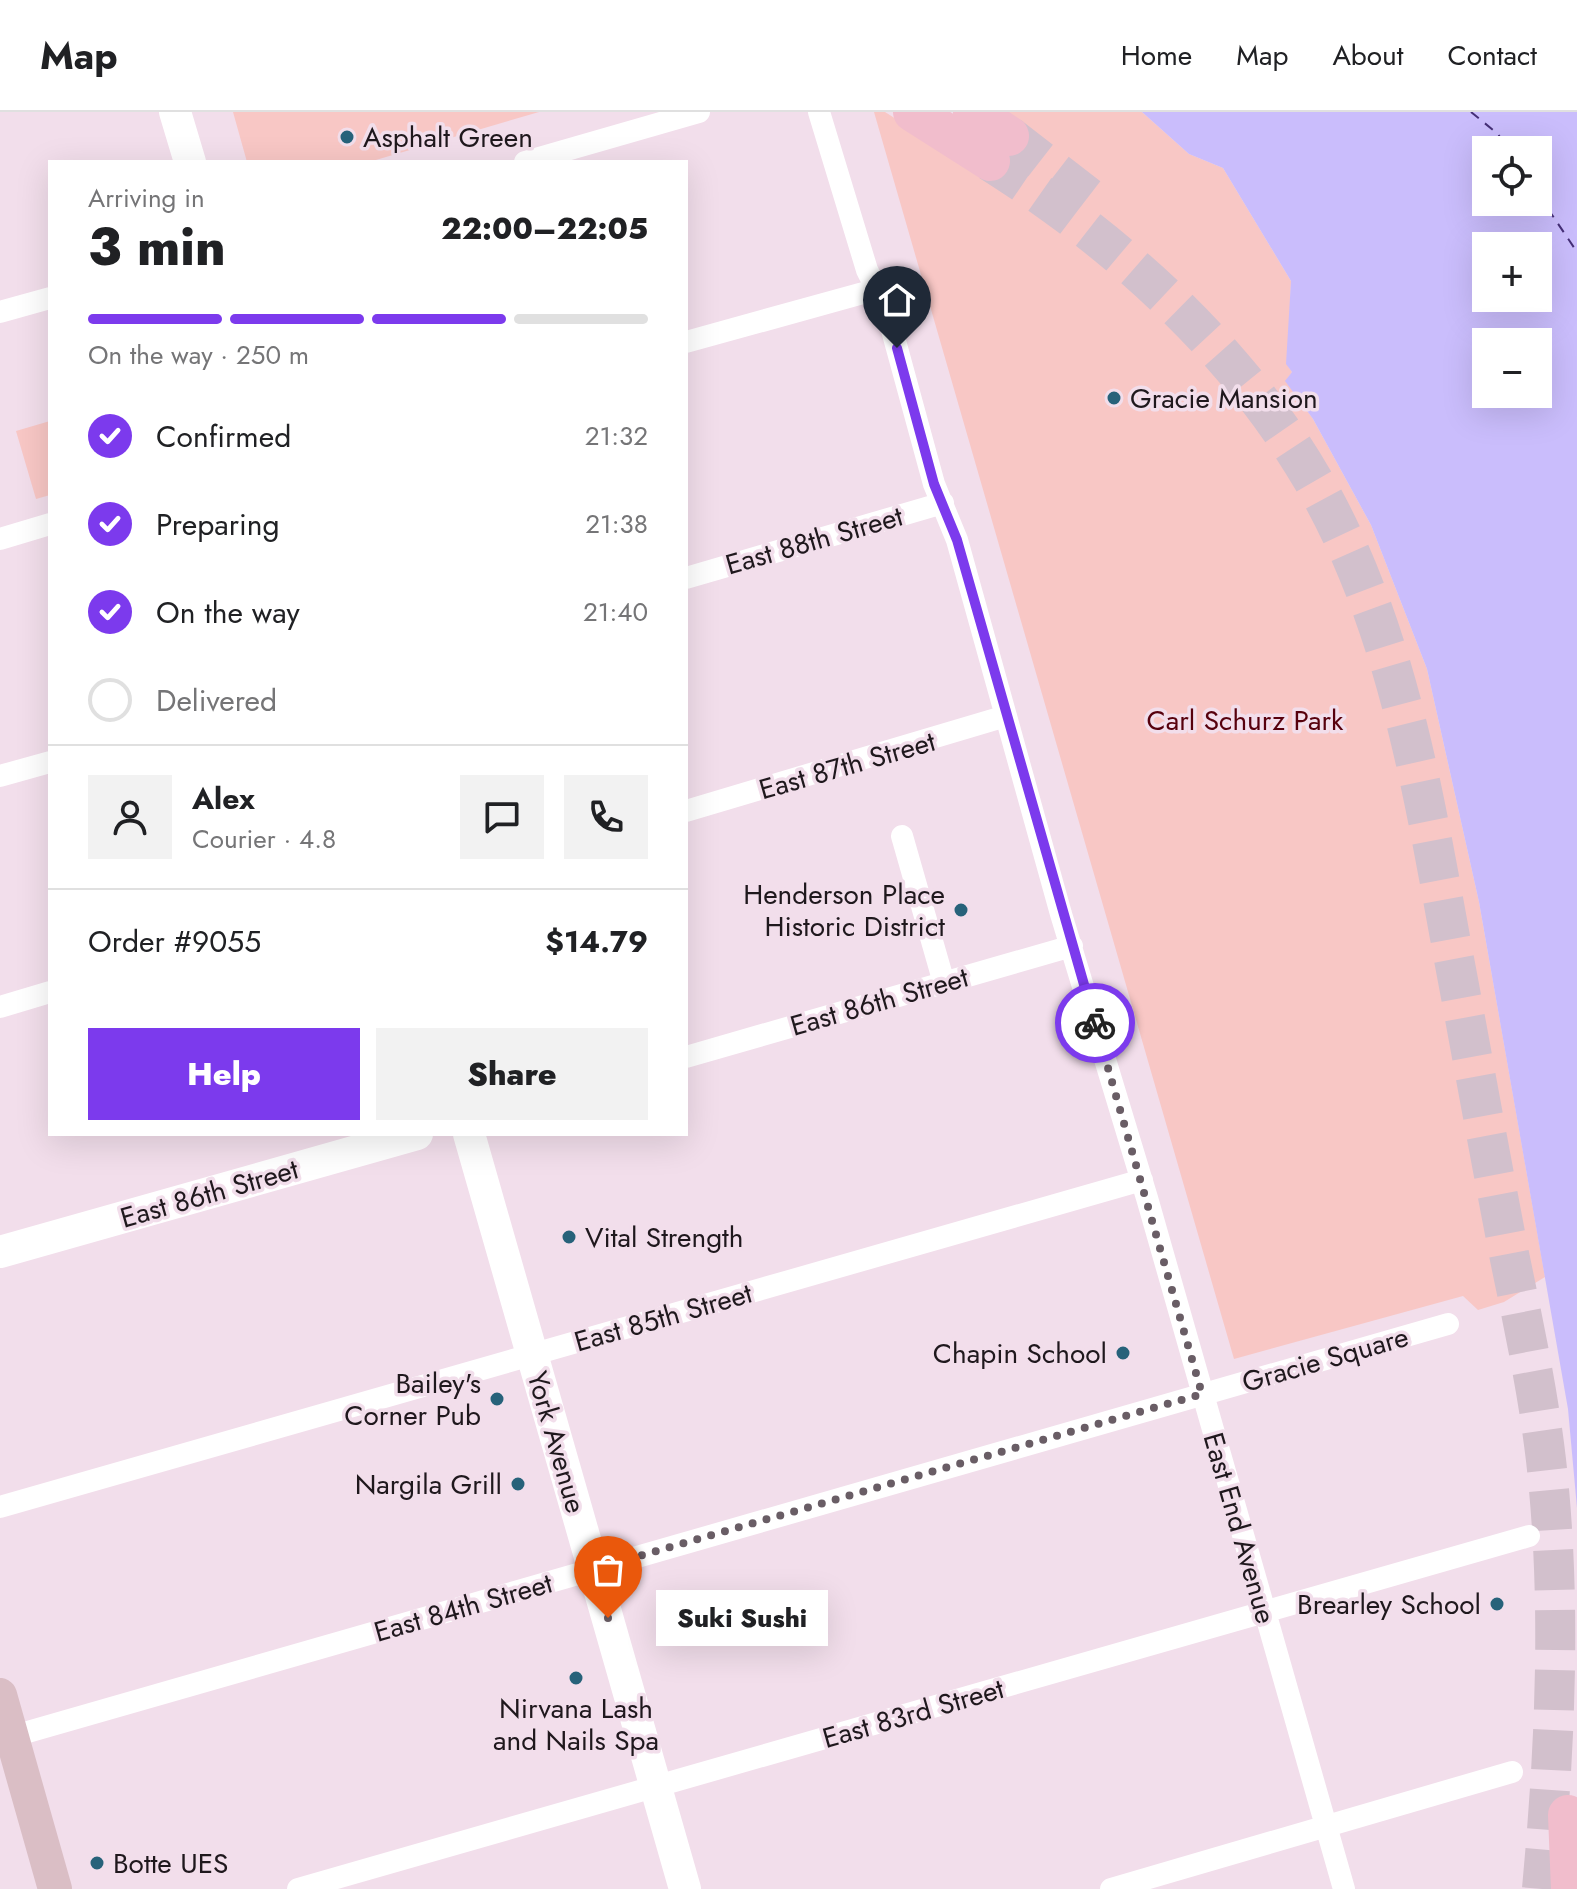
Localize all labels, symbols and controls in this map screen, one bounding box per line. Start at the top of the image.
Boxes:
text: Map [40,28,118,83]
text: Home [1121,35,1192,76]
text: Map [1236,35,1288,76]
text: About [1332,35,1404,76]
text: Contact [1448,35,1537,76]
place label: Asphalt Green [363,117,533,158]
marker: Asphalt Green [338,128,356,146]
map controls [1472,136,1552,408]
button: locate [1472,136,1552,216]
text: Arriving in [88,179,205,217]
text: 22:00–22:05 [441,207,648,250]
text: 3 min [88,209,226,285]
button: + [1472,232,1552,312]
pin [863,266,931,348]
icon: home [875,278,919,322]
button: − [1472,328,1552,408]
text: On the way · 250 m [88,336,309,374]
place label: Gracie Mansion [1130,378,1318,419]
marker: Gracie Mansion [1105,389,1123,407]
icon: check [88,414,132,458]
text: Confirmed [156,415,291,458]
text: 21:32 [585,417,648,455]
street label: East 88th Street [721,496,908,585]
icon: check [88,502,132,546]
text: Preparing [156,503,280,546]
text: 21:38 [585,505,648,543]
icon: check [88,590,132,634]
text: On the way [156,591,300,634]
text: 21:40 [583,593,648,631]
text: Delivered [156,679,277,722]
park label: Carl Schurz Park [1147,700,1344,741]
street label: East 87th Street [754,721,940,810]
button: person [88,775,172,859]
button: chat [460,775,544,859]
button: phone [564,775,648,859]
text: Alex [192,777,255,820]
text: Courier · 4.8 [192,820,336,858]
place label: Henderson Place Historic District [743,874,945,947]
marker: Henderson Place Historic District [952,901,970,919]
text: Order #9055 [88,920,261,963]
text: $14.79 [545,920,648,963]
street label: East 86th Street [785,956,973,1046]
courier [1055,983,1135,1063]
icon: bike [1073,1001,1117,1045]
button: Help [88,1028,360,1120]
button: Share [376,1028,648,1120]
street label: East 86th Street [115,1148,303,1238]
place label: Vital Strength [585,1217,744,1258]
marker: Vital Strength [560,1228,578,1246]
street label: East 85th Street [570,1272,757,1362]
street label: Gracie Square [1237,1316,1413,1403]
place label: Chapin School [933,1333,1107,1374]
marker: Chapin School [1114,1344,1132,1362]
place label: Bailey's Corner Pub [344,1363,481,1436]
street label: York Avenue [517,1366,596,1518]
marker: Bailey's Corner Pub [488,1390,506,1408]
street label: East End Avenue [1193,1428,1286,1628]
place label: Nargila Grill [355,1464,502,1505]
marker: Nargila Grill [509,1475,527,1493]
pin [574,1536,642,1618]
icon: bag [586,1548,630,1592]
street label: East 84th Street [369,1562,557,1652]
place label: Brearley School [1297,1584,1481,1625]
callout: Suki Sushi [656,1590,828,1646]
marker: Brearley School [1488,1595,1506,1613]
text: Suki Sushi [677,1599,807,1637]
street label: East 83rd Street [818,1668,1009,1759]
marker: Nirvana Lash and Nails Spa [567,1669,585,1687]
place label: Nirvana Lash and Nails Spa [493,1688,659,1761]
place label: Botte UES [113,1843,228,1884]
marker: Botte UES [88,1854,106,1872]

